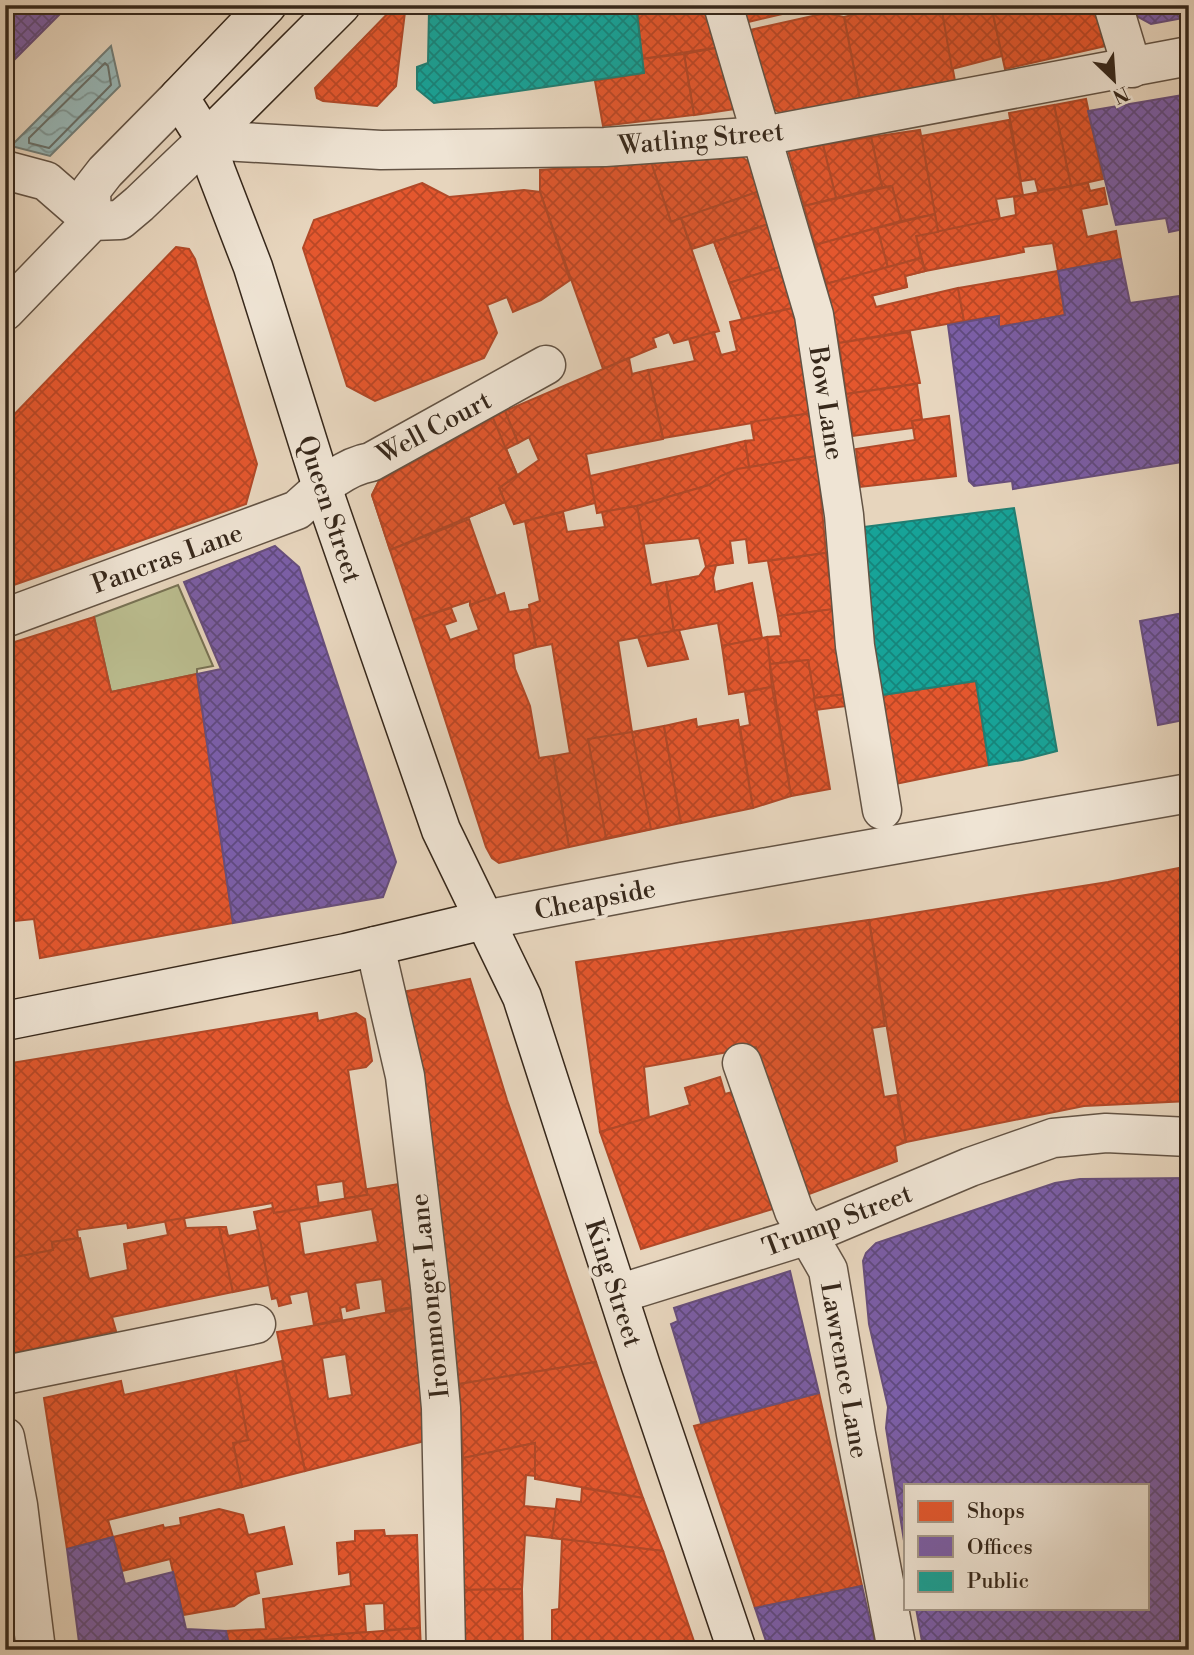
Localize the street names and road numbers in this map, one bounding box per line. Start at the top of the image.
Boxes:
street label: Watling Street [616,116,785,162]
street label: Bow Lane [801,343,851,462]
street label: Well Court [371,385,497,472]
street label: Queen Street [290,432,368,587]
street label: Pancras Lane [88,517,247,601]
street label: Cheapside [532,873,658,927]
street label: Trump Street [758,1178,917,1264]
street label: Ironmonger Lane [403,1192,457,1400]
street label: King Street [577,1215,649,1351]
street label: Lawrence Lane [813,1280,875,1461]

